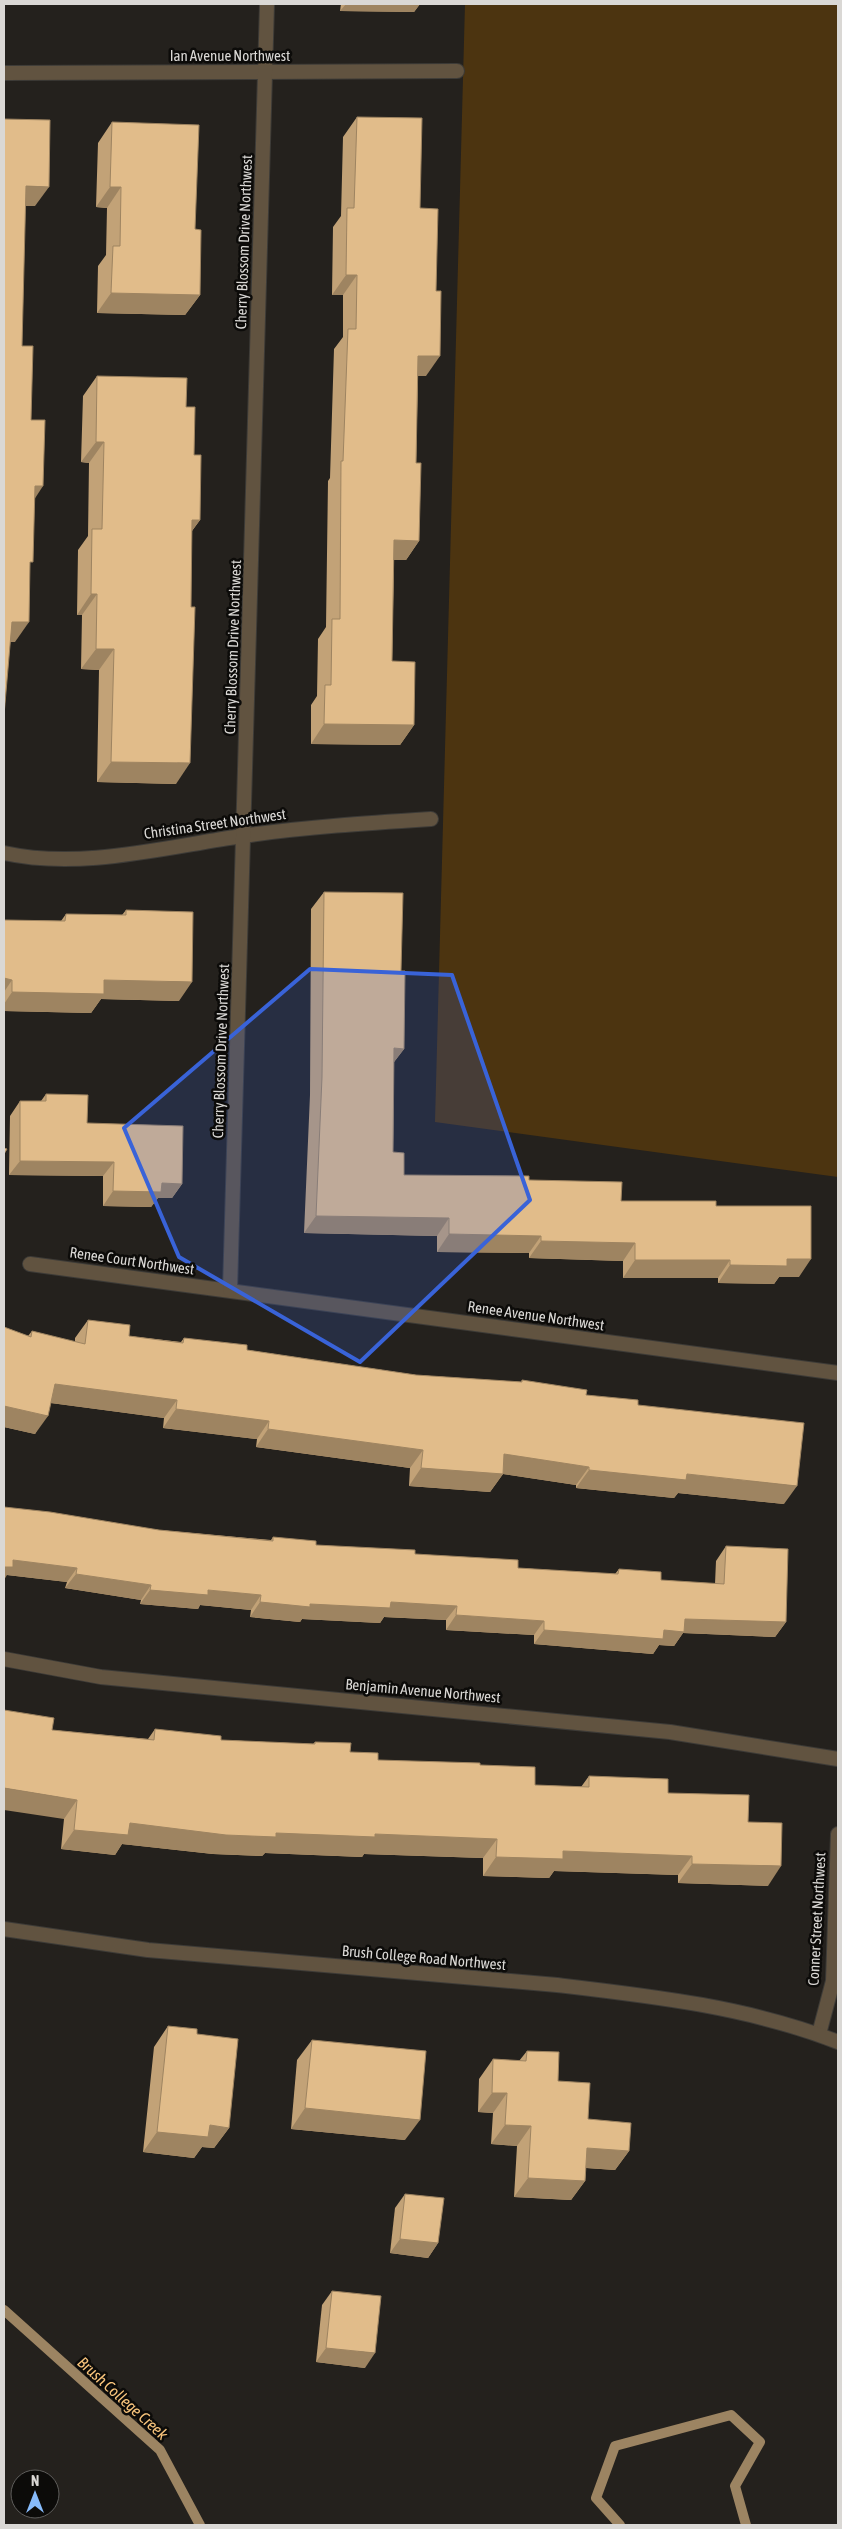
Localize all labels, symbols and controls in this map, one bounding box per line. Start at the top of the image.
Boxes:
street label: Ian Avenue Northwest [170,47,290,64]
street label: Cherry Blossom Drive Northwest [232,154,255,330]
street label: Cherry Blossom Drive Northwest [221,559,244,735]
street label: Christina Street Northwest [143,805,287,842]
street label: Cherry Blossom Drive Northwest [209,963,232,1139]
street label: Renee Court Northwest [69,1243,196,1278]
street label: Renee Avenue Northwest [467,1298,605,1334]
street label: Benjamin Avenue Northwest [345,1675,501,1706]
street label: Conner Street Northwest [805,1852,828,1986]
street label: Brush College Road Northwest [341,1942,507,1973]
water label: Brush College Creek [74,2353,172,2445]
north arrow [10,2469,60,2519]
text: N [31,2473,39,2489]

